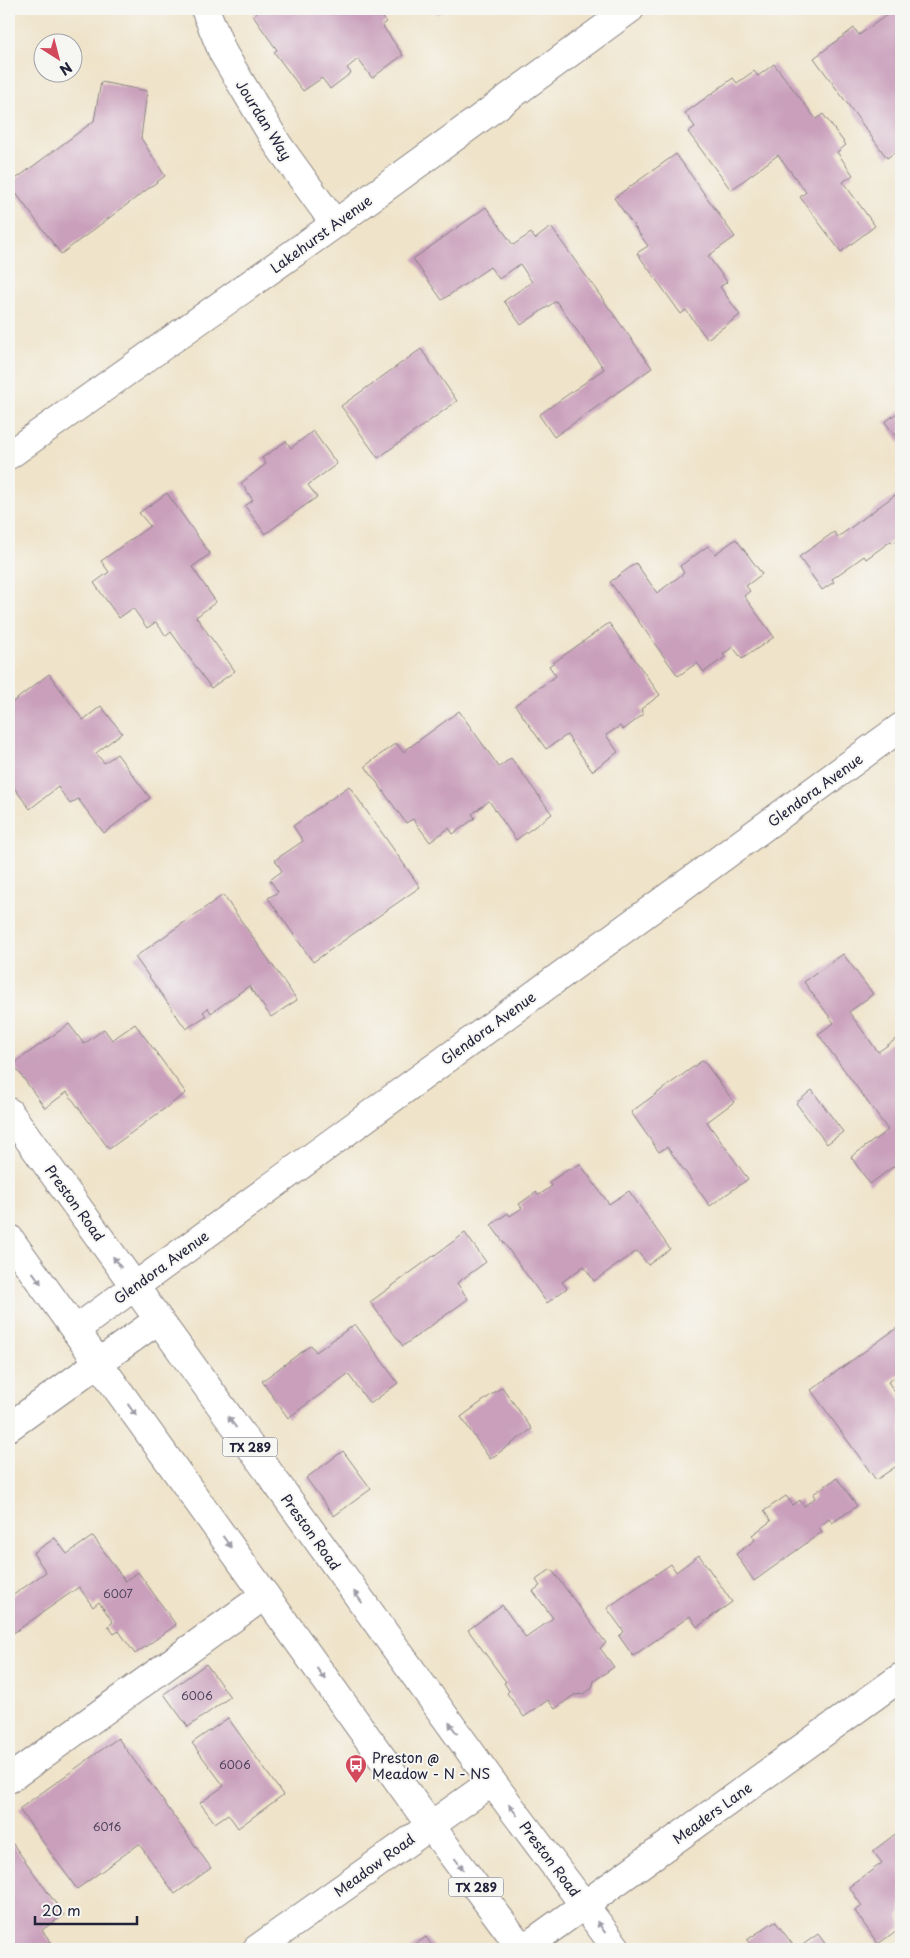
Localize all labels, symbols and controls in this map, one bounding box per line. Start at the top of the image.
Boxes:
north arrow [32,32,82,82]
text: N [55,57,77,81]
street label: Jourdan Way [231,76,297,164]
street label: Lakehurst Avenue [266,190,376,278]
street label: Glendora Avenue [763,748,867,832]
street label: Glendora Avenue [436,986,540,1070]
street label: Preston Road [40,1161,110,1245]
street label: Glendora Avenue [109,1225,213,1309]
one-way arrow [112,1255,122,1269]
one-way arrow [32,1271,42,1285]
one-way arrow [127,1403,137,1416]
one-way arrow [227,1415,237,1429]
road number: TX 289 [222,1438,278,1456]
street label: Preston Road [276,1490,346,1574]
one-way arrow [222,1535,232,1549]
house number: 6007 [103,1585,133,1602]
one-way arrow [353,1590,363,1603]
one-way arrow [316,1667,326,1681]
house number: 6006 [181,1687,213,1704]
one-way arrow [448,1721,458,1735]
place label: Preston @ Meadow - N - NS [372,1747,490,1784]
bus stop icon: Preston @ Meadow - N - NS [344,1753,368,1784]
house number: 6006 [219,1756,251,1773]
street label: Meaders Lane [668,1777,756,1849]
one-way arrow [508,1803,518,1817]
street label: Preston Road [515,1817,585,1901]
house number: 6016 [93,1818,121,1835]
street label: Meadow Road [329,1828,419,1902]
one-way arrow [453,1857,464,1870]
road number: TX 289 [448,1878,504,1896]
scale bar [35,1893,138,1925]
text: 20 m [42,1898,81,1921]
one-way arrow [596,1920,606,1934]

